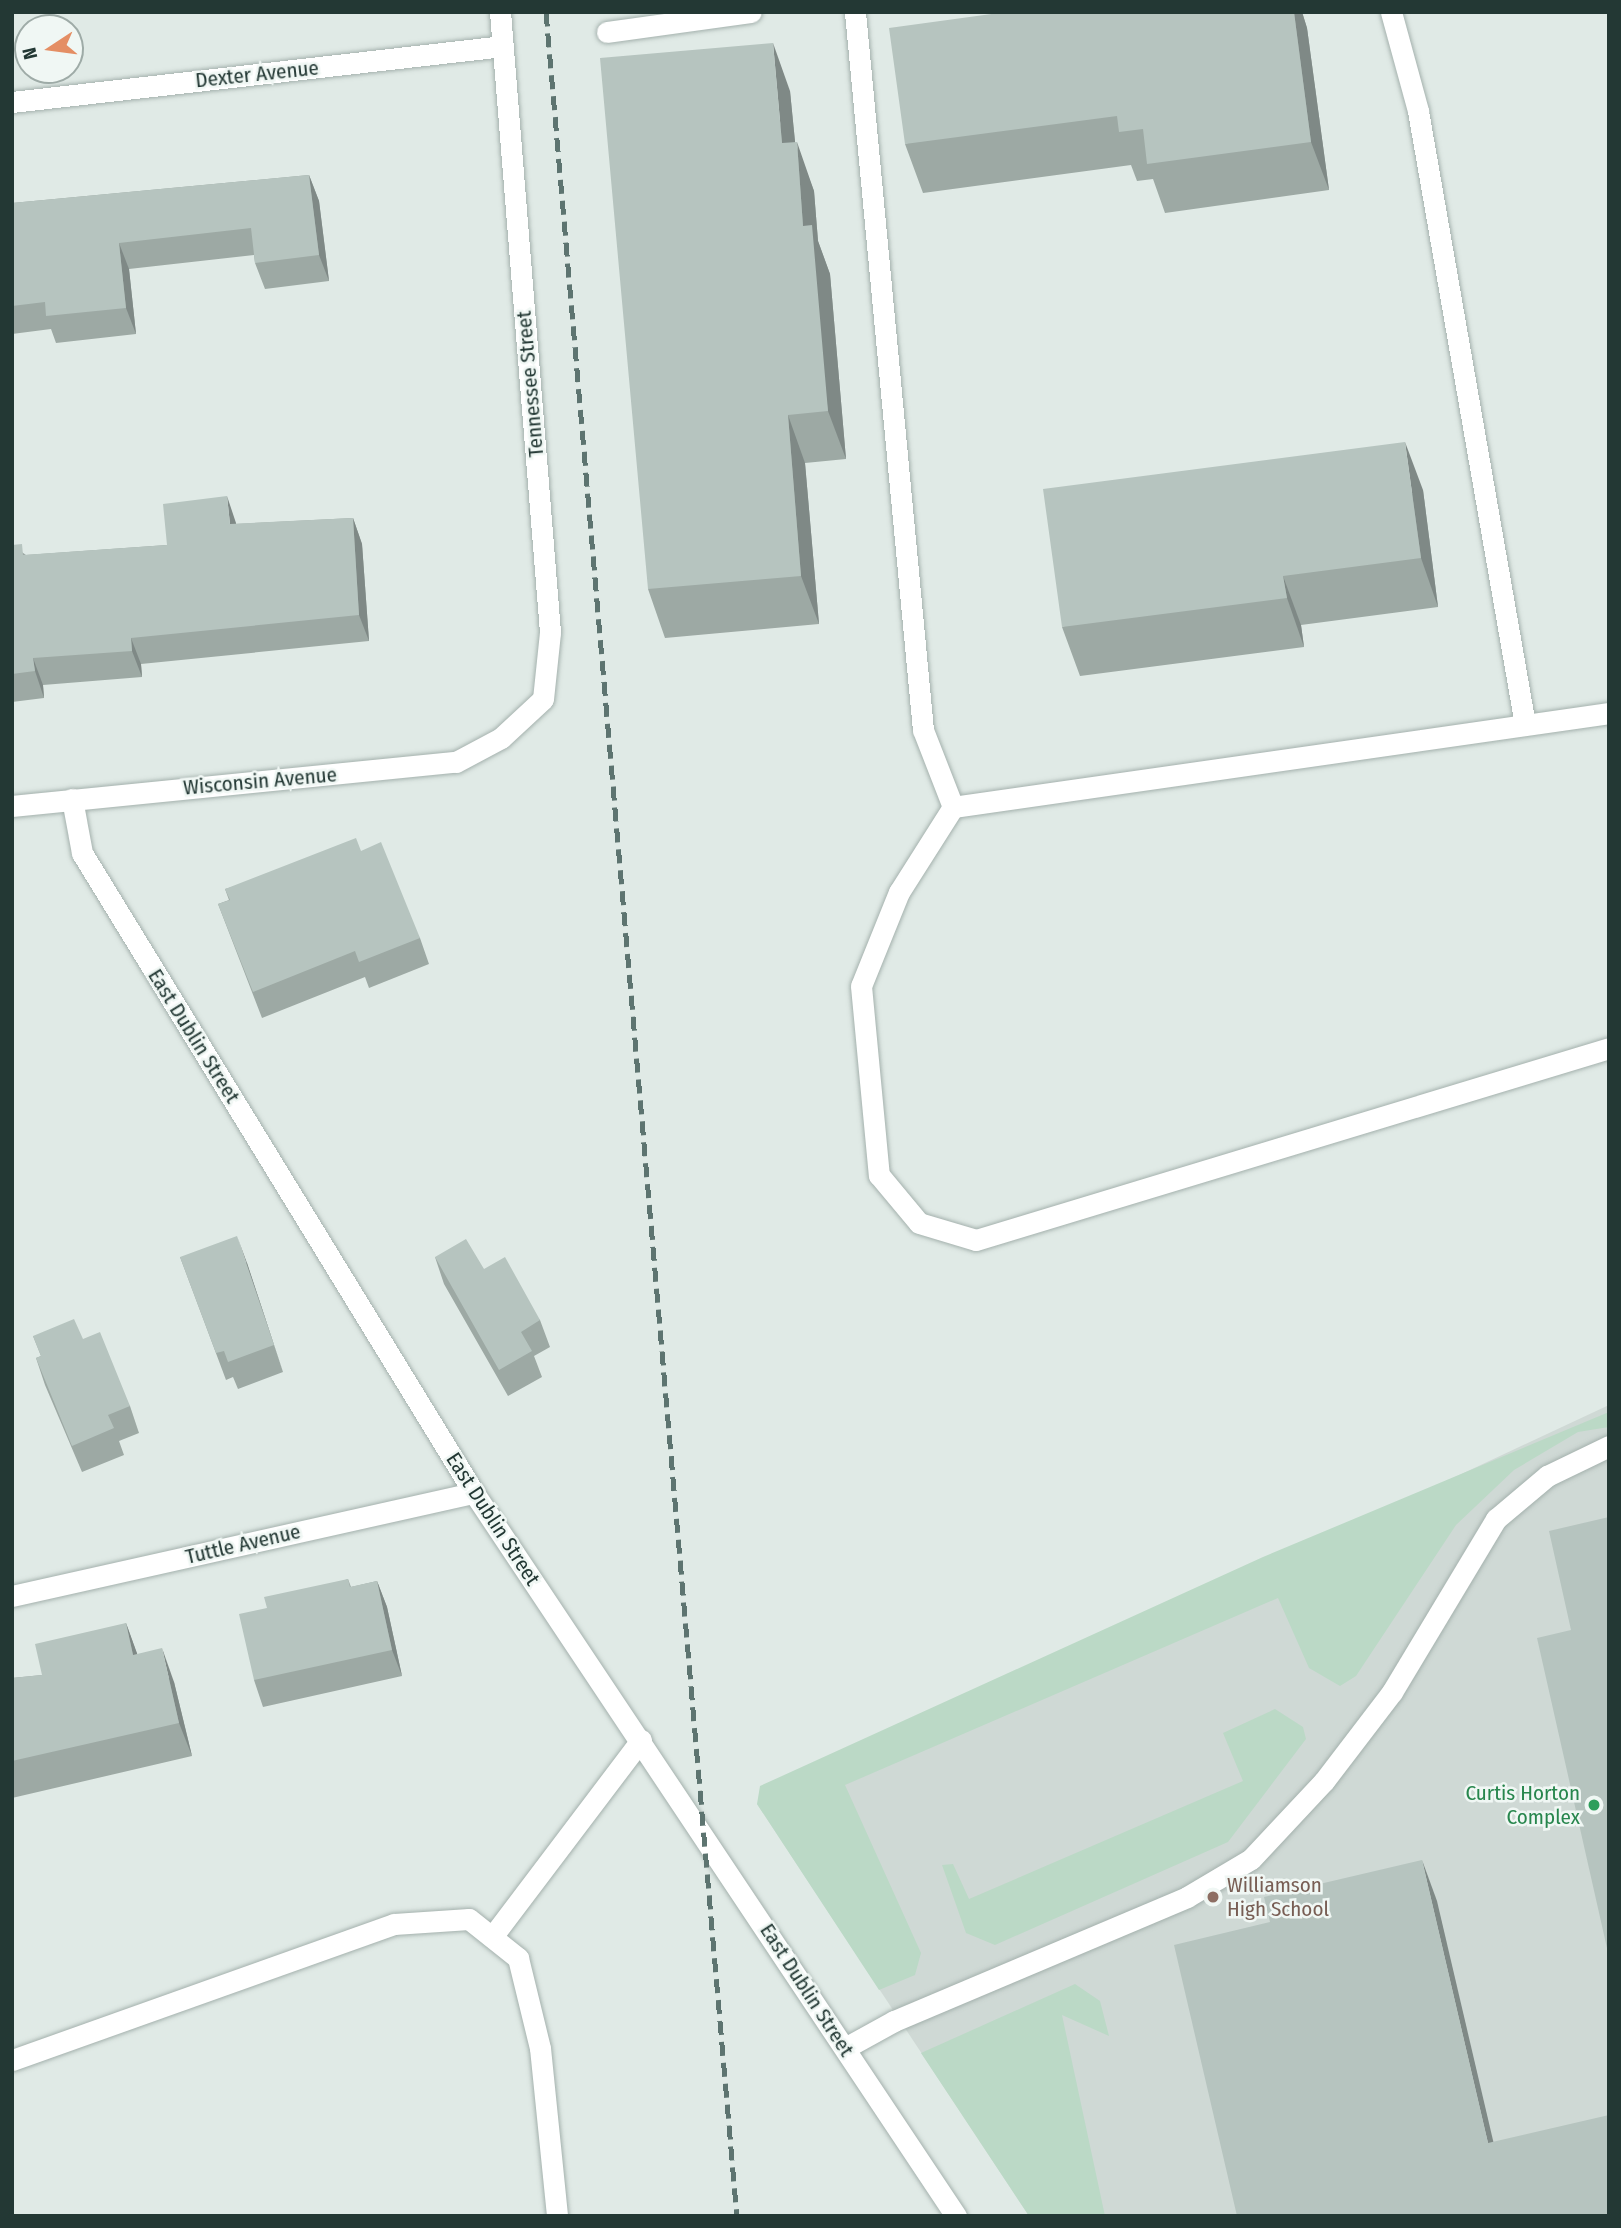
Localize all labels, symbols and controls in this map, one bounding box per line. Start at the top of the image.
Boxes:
north arrow [14,14,84,84]
text: N [18,45,42,62]
street label: Dexter Avenue [194,55,320,93]
street label: Tennessee Street [511,310,549,458]
street label: Wisconsin Avenue [182,762,338,800]
street label: East Dublin Street [143,964,245,1108]
street label: East Dublin Street [441,1448,545,1590]
street label: Tuttle Avenue [183,1519,303,1569]
place label: Curtis Horton Complex [1466,1780,1580,1830]
marker: Curtis Horton Complex [1586,1797,1602,1813]
place label: Williamson High School [1227,1872,1329,1922]
marker: Williamson High School [1205,1889,1221,1905]
street label: East Dublin Street [755,1919,859,2061]

